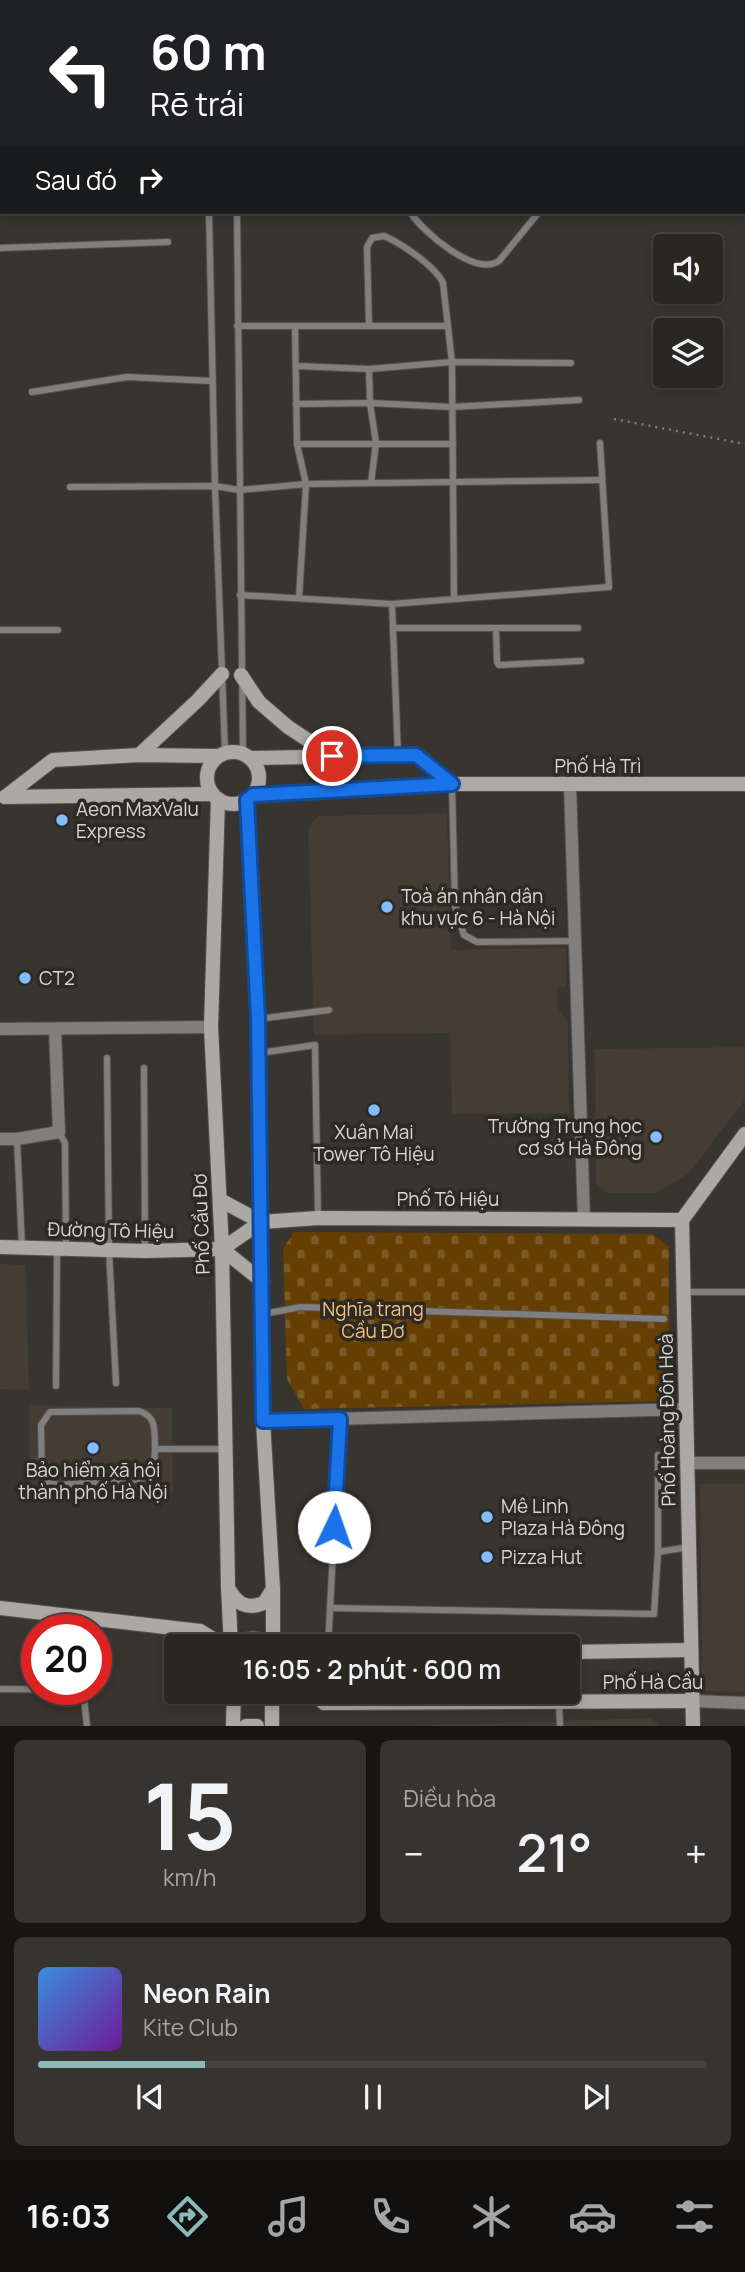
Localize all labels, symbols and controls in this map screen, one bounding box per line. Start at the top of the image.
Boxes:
text: 60 m [150,18,267,85]
icon: left [35,28,126,119]
text: Rẽ trái [150,82,244,126]
icon: right [131,161,169,199]
text: Sau đó [35,162,117,198]
map controls [653,234,723,388]
button: sound [653,234,723,304]
button: layers [653,318,723,388]
pin [302,726,362,786]
icon: arrive [313,737,351,775]
street label: Phố Hà Trì [555,753,641,779]
place label: Aeon MaxValu Express [76,796,199,844]
marker: Aeon MaxValu Express [54,812,70,828]
place label: Toà án nhân dân khu vực 6 - Hà Nội [401,883,555,931]
marker: Toà án nhân dân khu vực 6 - Hà Nội [379,899,395,915]
place label: CT2 [39,965,75,991]
marker: CT2 [17,970,33,986]
marker: Xuân Mai Tower Tô Hiệu [366,1102,382,1118]
place label: Trường Trung học cơ sở Hà Đông [488,1113,642,1161]
place label: Xuân Mai Tower Tô Hiệu [313,1119,435,1167]
marker: Trường Trung học cơ sở Hà Đông [648,1129,664,1145]
street label: Phố Cầu Đơ [186,1173,216,1275]
street label: Phố Tô Hiệu [397,1186,499,1212]
street label: Đường Tô Hiệu [48,1216,174,1244]
park label: Nghĩa trang Cầu Đơ [322,1296,424,1344]
street label: Phố Hoàng Đôn Hoà [652,1333,682,1507]
marker: Bảo hiểm xã hội thành phố Hà Nội [85,1440,101,1456]
place label: Bảo hiểm xã hội thành phố Hà Nội [18,1457,168,1505]
position arrow [297,1490,371,1564]
place label: Mê Linh Plaza Hà Đông [501,1493,625,1541]
marker: Mê Linh Plaza Hà Đông [479,1509,495,1525]
place label: Pizza Hut [501,1544,583,1570]
marker: Pizza Hut [479,1549,495,1565]
speed limit sign: 20 [21,1614,112,1705]
text: 16:05 · 2 phút · 600 m [243,1651,501,1687]
street label: Phố Hà Cầu [603,1669,703,1695]
text: 15 [143,1753,236,1877]
text: Điều hòa [404,1782,496,1814]
text: 21° [517,1817,592,1888]
text: − [404,1827,424,1879]
text: + [685,1827,707,1879]
text: km/h [163,1861,217,1893]
text: Neon Rain [143,1975,271,2011]
text: Kite Club [143,2011,238,2043]
icon: previous [131,2078,169,2116]
icon: pause [354,2078,392,2116]
icon: next [577,2078,615,2116]
icon: directions [163,2192,212,2241]
icon: music [264,2192,313,2241]
icon: phone [366,2192,415,2241]
icon: climate [467,2192,516,2241]
icon: car [568,2192,617,2241]
icon: filters [670,2192,719,2241]
text: 16:03 [26,2194,111,2238]

